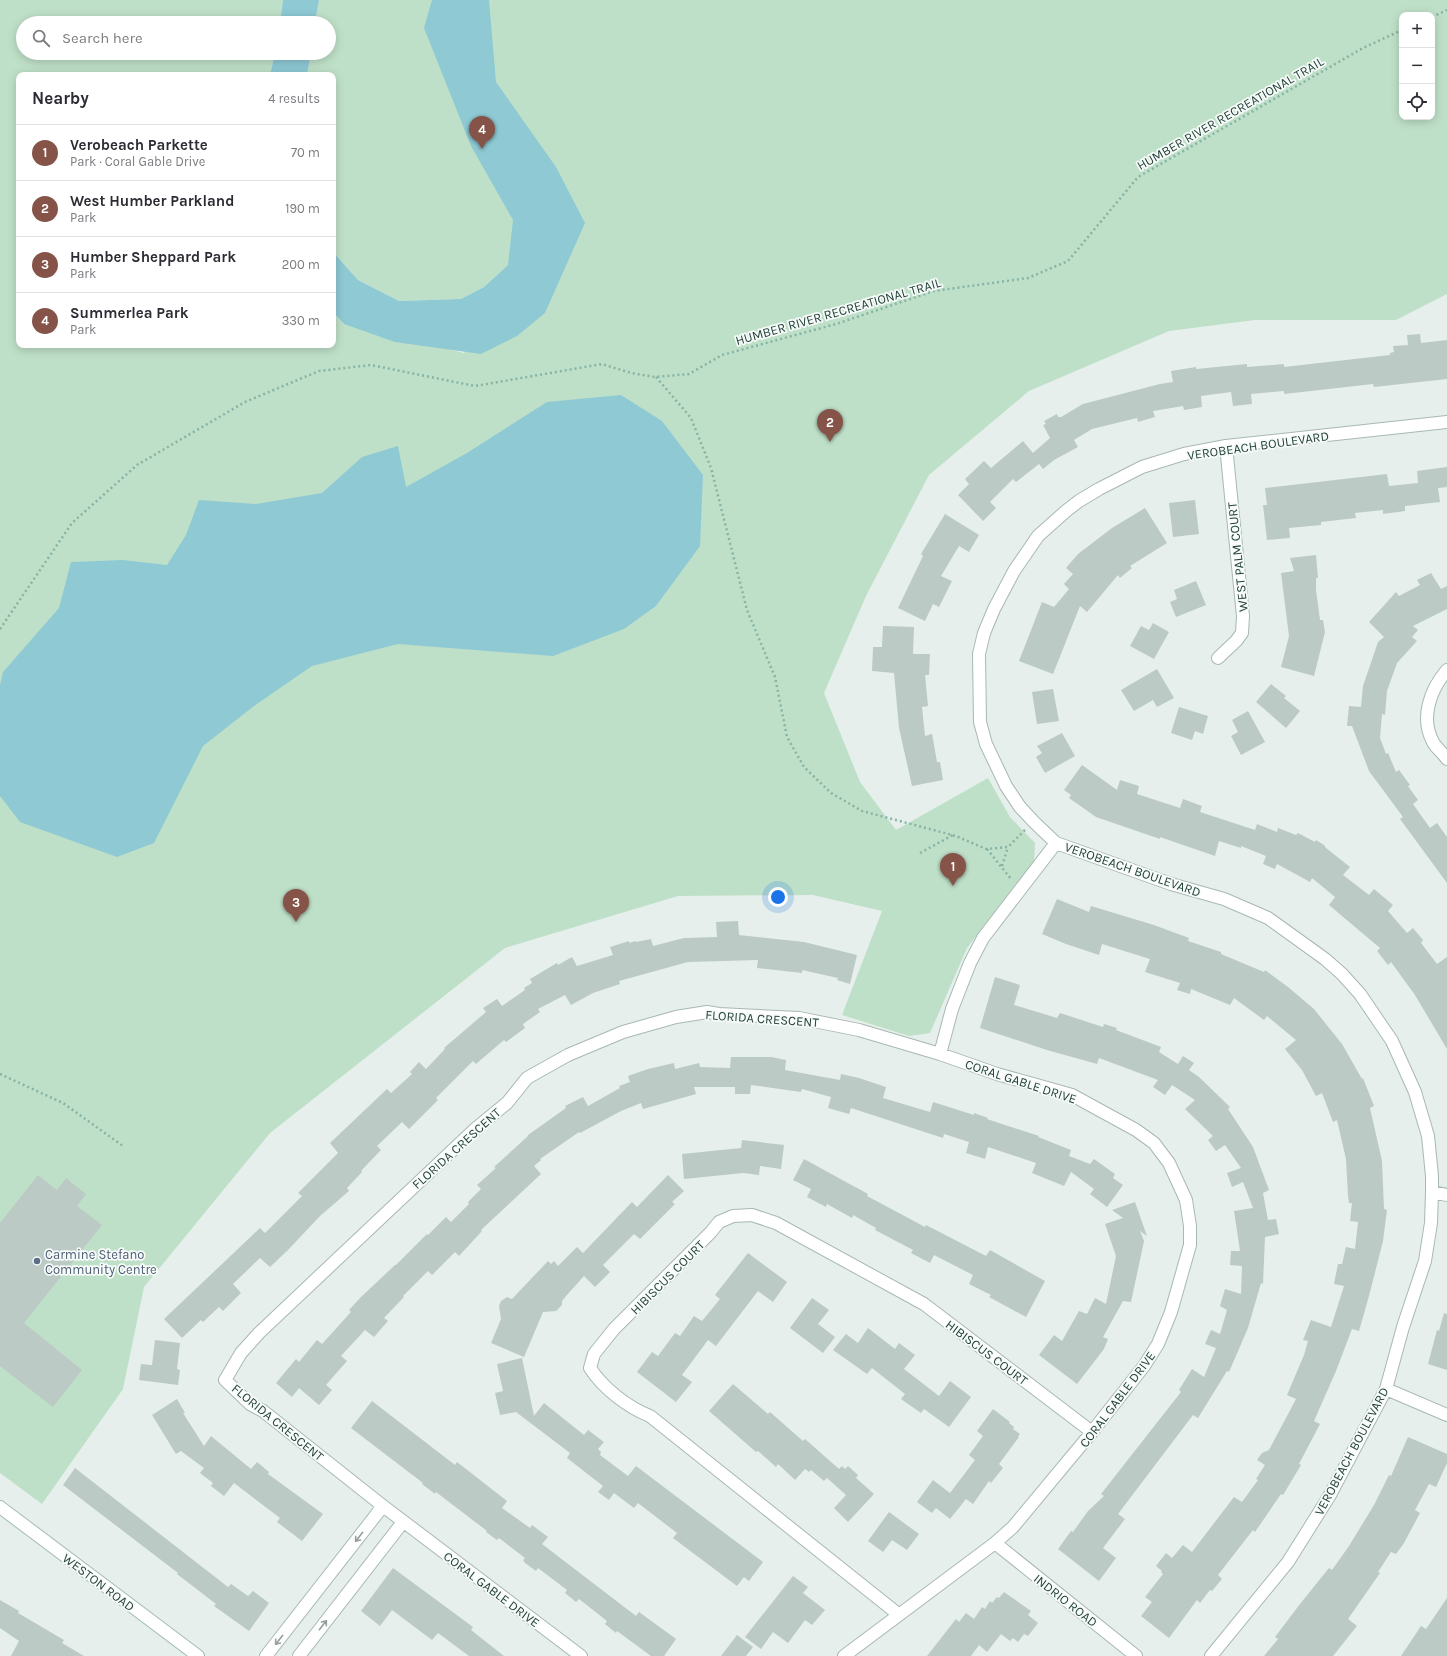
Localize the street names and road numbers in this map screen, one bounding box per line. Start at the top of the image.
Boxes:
street label: HUMBER RIVER RECREATIONAL TRAIL [1134,54,1326,173]
street label: HUMBER RIVER RECREATIONAL TRAIL [734,275,943,348]
street label: VEROBEACH BOULEVARD [1186,428,1330,463]
street label: WEST PALM COURT [1224,501,1251,612]
street label: VEROBEACH BOULEVARD [1063,839,1203,900]
street label: FLORIDA CRESCENT [705,1007,820,1030]
street label: CORAL GABLE DRIVE [963,1056,1078,1107]
street label: FLORIDA CRESCENT [409,1104,504,1192]
street label: HIBISCUS COURT [627,1237,708,1318]
street label: HIBISCUS COURT [943,1317,1031,1388]
street label: CORAL GABLE DRIVE [1076,1348,1158,1450]
street label: FLORIDA CRESCENT [229,1381,327,1464]
street label: VEROBEACH BOULEVARD [1311,1385,1392,1518]
street label: CORAL GABLE DRIVE [441,1548,543,1630]
street label: WESTON ROAD [60,1551,138,1614]
street label: INDRIO ROAD [1031,1571,1100,1630]

